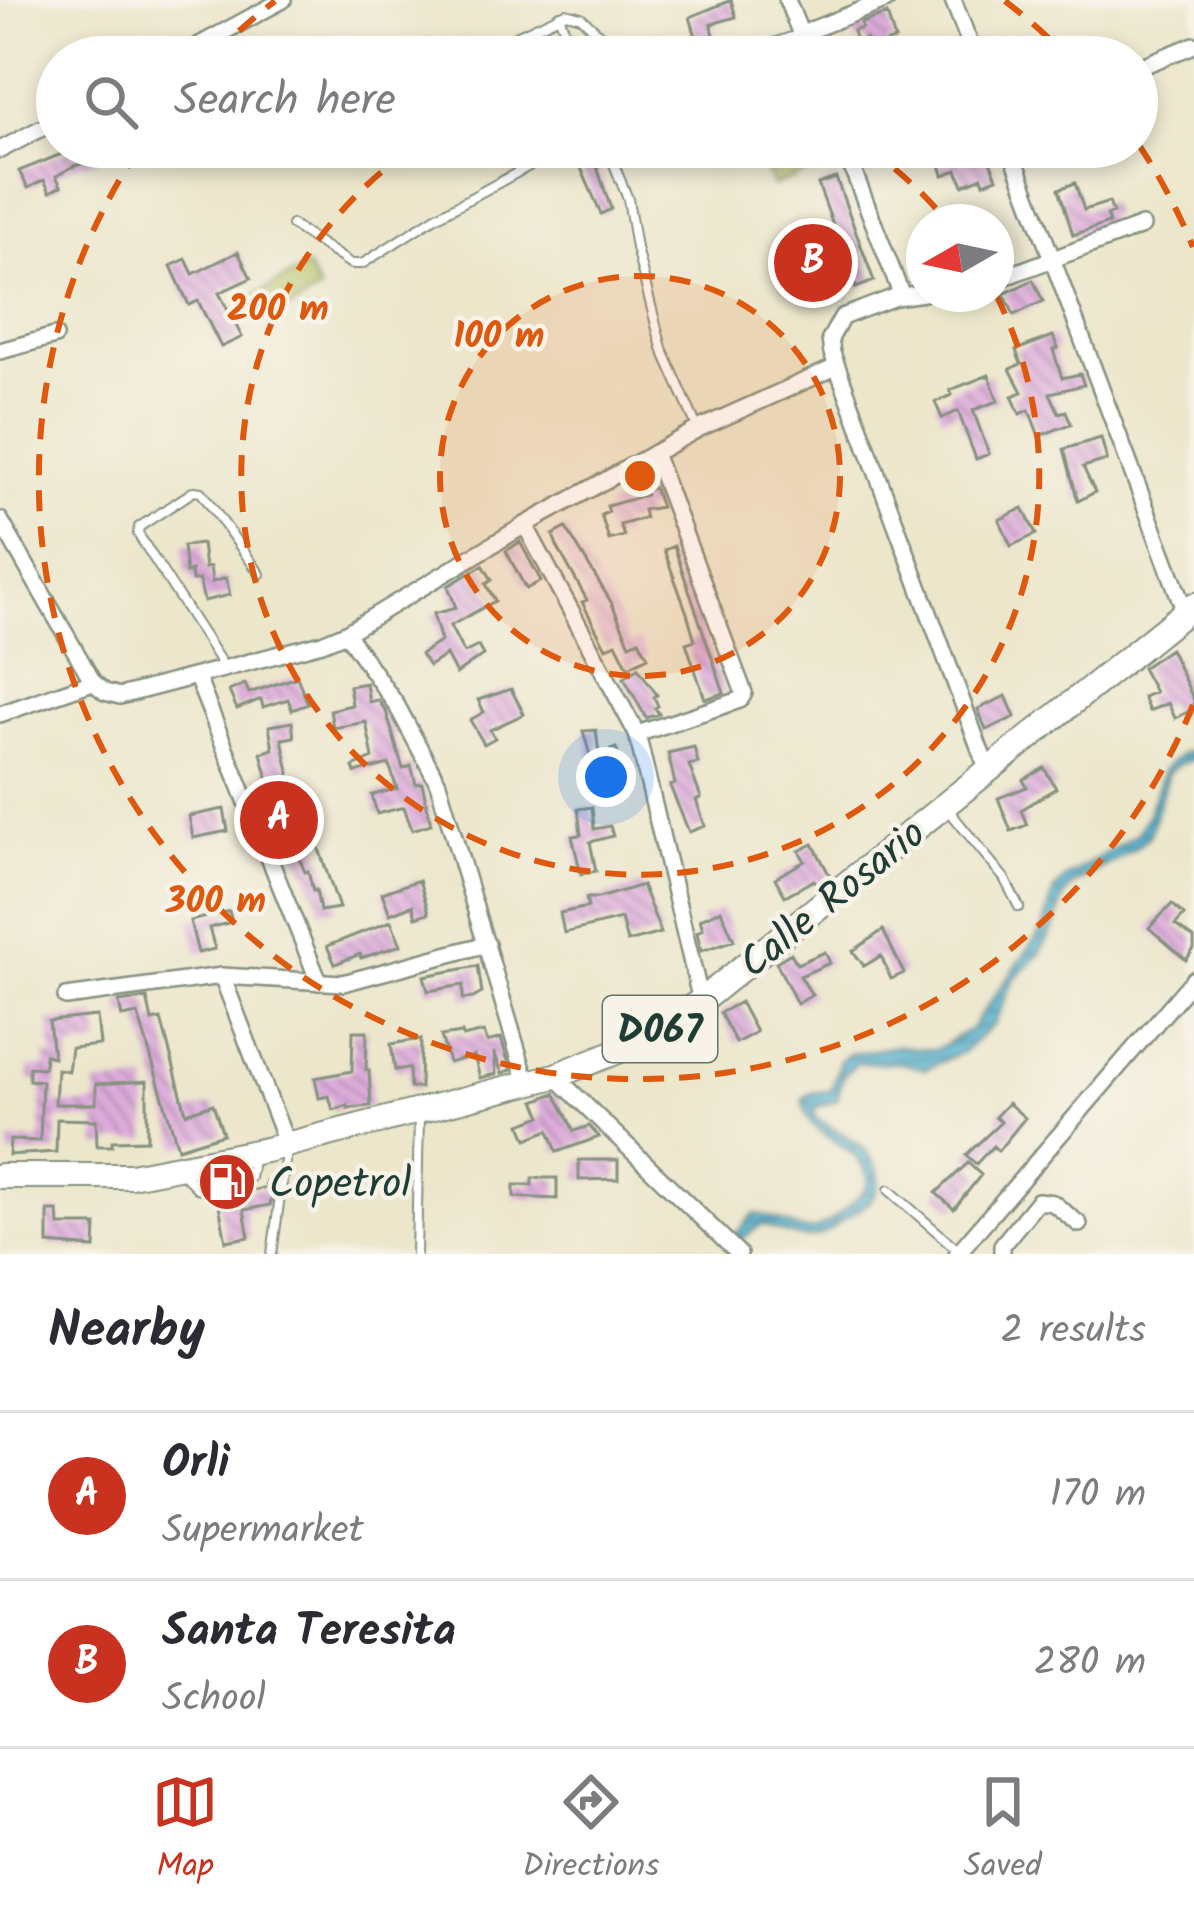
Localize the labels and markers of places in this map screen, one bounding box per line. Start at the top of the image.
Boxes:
pin: B [774,218,852,308]
centre of rings [619,455,661,497]
pin: A [240,775,318,865]
fuel station icon: Copetrol [196,1151,258,1213]
place label: Copetrol [269,1152,412,1219]

